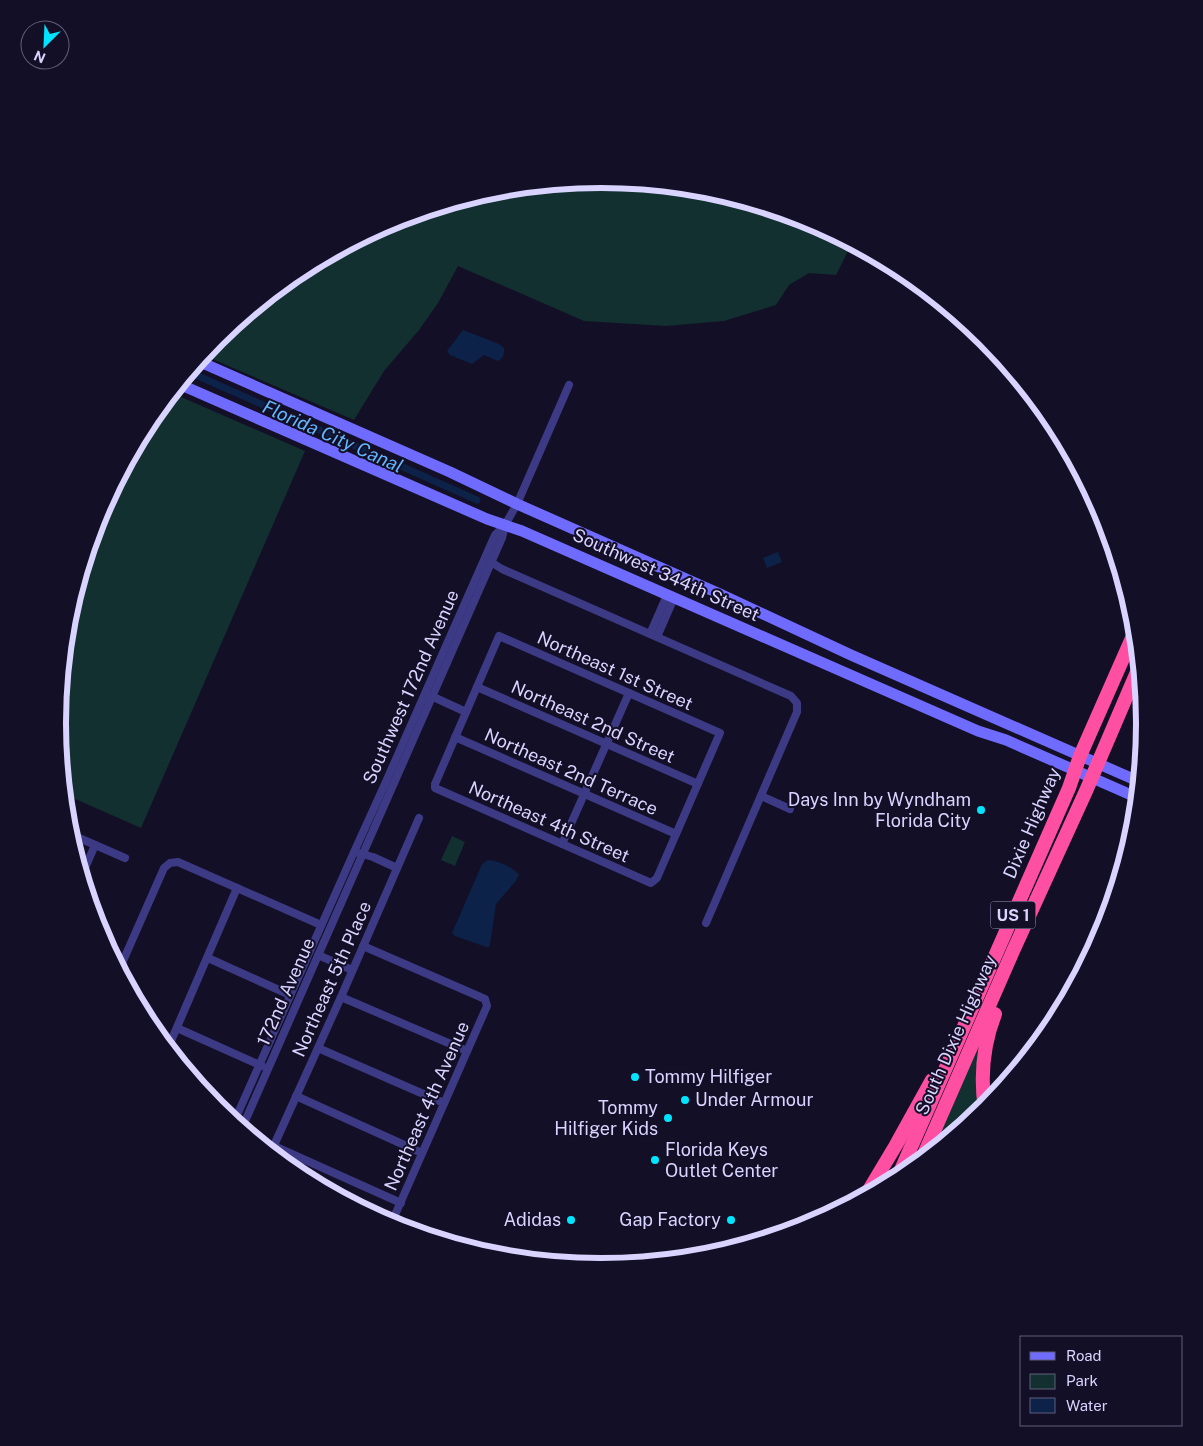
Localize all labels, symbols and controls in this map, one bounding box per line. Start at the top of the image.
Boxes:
north arrow [20,20,70,70]
text: N [31,47,48,66]
water label: Florida City Canal [259,395,407,477]
street label: Southwest 344th Street [570,524,763,625]
street label: Southwest 172nd Avenue [358,586,463,787]
street label: Northeast 1st Street [534,627,696,714]
street label: Northeast 2nd Street [508,676,678,767]
street label: Northeast 2nd Terrace [481,724,661,819]
street label: Dixie Highway [999,764,1065,882]
street label: Northeast 4th Street [466,777,633,866]
place label: Days Inn by Wyndham Florida City [788,789,971,831]
marker: Days Inn by Wyndham Florida City [975,804,987,816]
street label: Northeast 5th Place [288,898,375,1060]
road number: US 1 [990,902,1036,928]
street label: 172nd Avenue [252,934,319,1049]
street label: South Dixie Highway [911,951,1000,1118]
street label: Northeast 4th Avenue [380,1018,473,1194]
place label: Tommy Hilfiger [645,1066,772,1087]
marker: Tommy Hilfiger [629,1071,641,1083]
place label: Under Armour [695,1089,813,1110]
marker: Under Armour [679,1094,691,1106]
place label: Tommy Hilfiger Kids [554,1097,658,1139]
marker: Tommy Hilfiger Kids [662,1112,674,1124]
place label: Florida Keys Outlet Center [665,1139,778,1181]
marker: Florida Keys Outlet Center [649,1154,661,1166]
place label: Adidas [503,1209,561,1230]
place label: Gap Factory [619,1209,721,1230]
marker: Adidas [565,1214,577,1226]
marker: Gap Factory [725,1214,737,1226]
legend [1020,1336,1183,1426]
text: Road [1066,1347,1102,1364]
text: Park [1066,1372,1098,1389]
text: Water [1066,1397,1108,1414]

